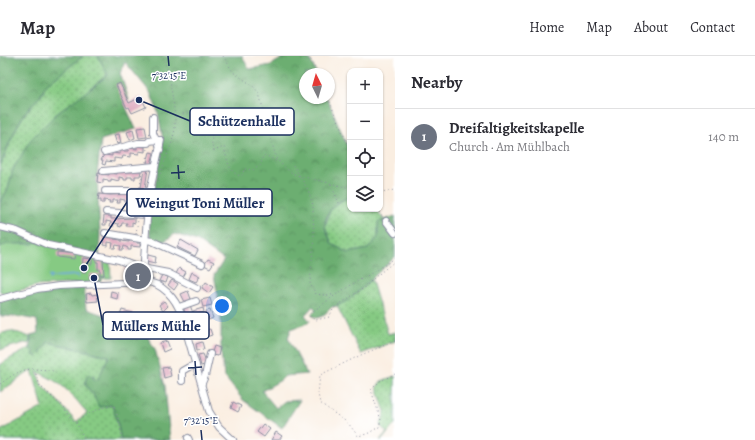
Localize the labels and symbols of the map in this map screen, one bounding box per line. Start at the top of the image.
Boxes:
north arrow [299,68,335,104]
text: 7°32'15"E [152,69,186,82]
callout: Schützenhalle [190,108,294,135]
text: Schützenhalle [198,111,286,131]
callout: Weingut Toni Müller [127,189,272,216]
text: Weingut Toni Müller [134,193,265,213]
pin: 1 [125,261,151,291]
your location [212,296,232,316]
callout: Müllers Mühle [103,312,209,339]
text: Müllers Mühle [111,316,201,336]
text: 7°32'15"E [184,414,218,427]

